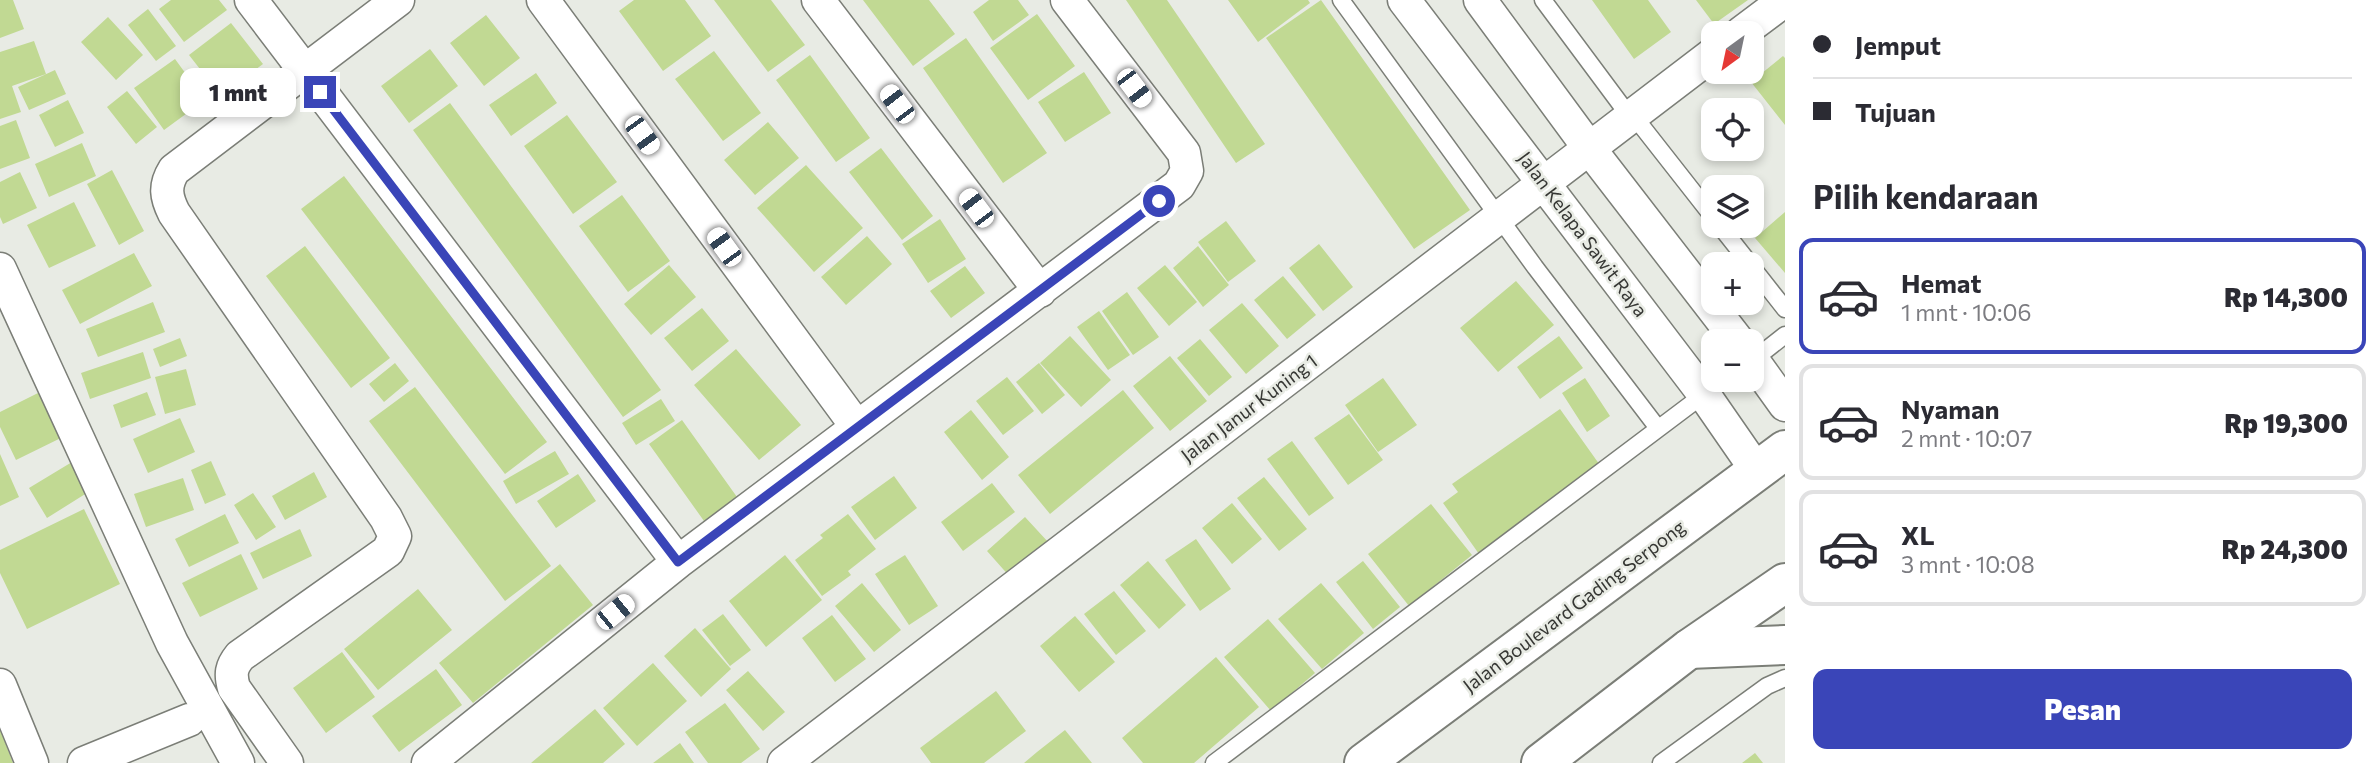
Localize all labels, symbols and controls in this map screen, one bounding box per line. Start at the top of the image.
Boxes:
north arrow [1701,21,1764,84]
map controls [1701,21,1764,392]
text: Jemput [1855,29,1941,60]
car [1113,65,1156,111]
callout: 1 mnt [180,68,296,116]
route end [304,76,336,108]
text: 1 mnt [209,78,267,106]
car [876,81,919,127]
text: Tujuan [1855,96,1936,127]
button: locate [1701,98,1764,161]
car [622,112,663,158]
street label: Jalan Kelapa Sawit Raya [1514,147,1653,321]
button: layers [1701,175,1764,238]
text: Pilih kendaraan [1813,176,2039,216]
car [955,185,998,231]
route start [1143,185,1175,217]
car [704,224,745,270]
button: + [1701,252,1764,315]
icon: car [1817,265,1880,328]
text: Hemat [1901,267,1982,298]
text: Rp 14,300 [2224,281,2348,312]
text: 1 mnt · 10:06 [1901,298,2031,326]
button: − [1701,329,1764,392]
street label: Jalan Janur Kuning 1 [1176,349,1321,466]
icon: car [1817,391,1880,454]
text: Nyaman [1901,393,2000,424]
text: Rp 19,300 [2224,407,2348,438]
text: 2 mnt · 10:07 [1901,424,2032,452]
street label: Jalan Boulevard Gading Serpong [1458,515,1689,697]
icon: car [1817,517,1880,580]
text: XL [1901,519,1935,550]
text: Rp 24,300 [2221,533,2348,564]
text: 3 mnt · 10:08 [1901,550,2035,578]
car [593,591,638,633]
button: Pesan [1813,669,2352,749]

